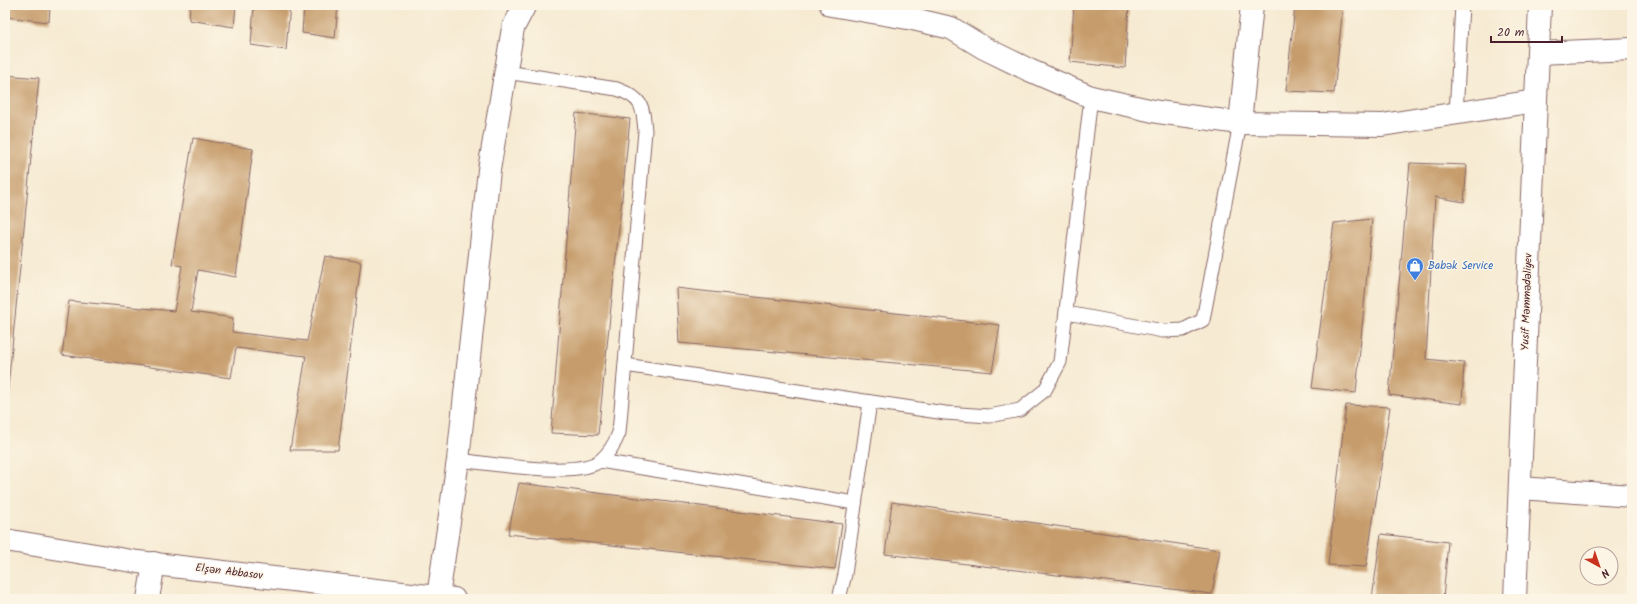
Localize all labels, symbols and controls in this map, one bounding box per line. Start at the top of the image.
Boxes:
scale bar [1491,18,1562,44]
text: 20 m [1497,23,1525,42]
street label: Yusif Məmmədəliyev [1516,253,1538,351]
shop icon: Babək Service [1405,256,1425,281]
place label: Babək Service [1428,257,1493,275]
north arrow [1579,546,1619,586]
street label: Elşən Abbasov [194,559,264,585]
text: N [1596,564,1613,582]

